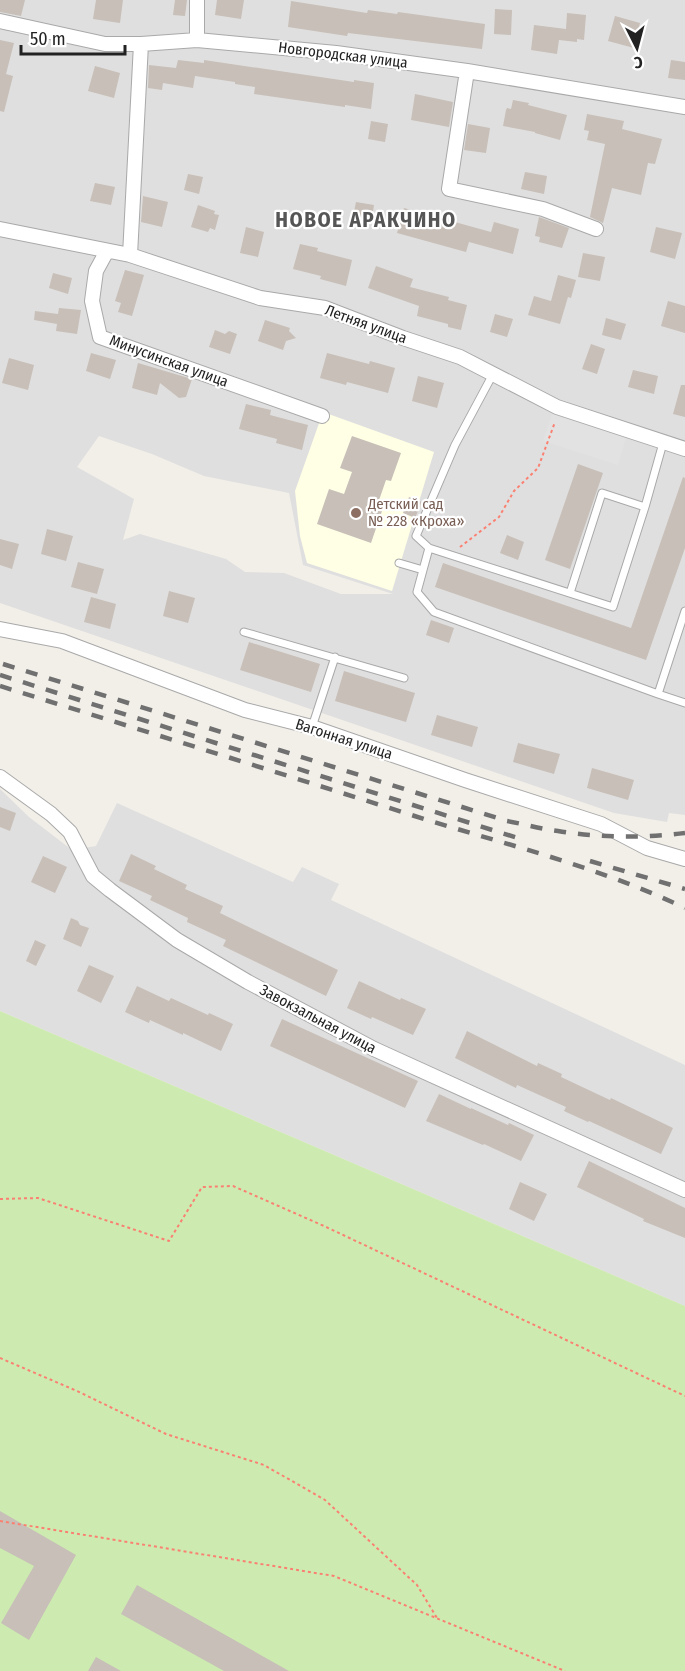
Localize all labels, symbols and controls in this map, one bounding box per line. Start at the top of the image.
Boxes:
scale bar [21,18,124,56]
north arrow [607,18,667,78]
text: 50 m [30,28,66,50]
street label: Новгородская улица [277,38,409,72]
text: С [633,53,644,72]
district label: НОВОЕ АРАКЧИНО [275,207,457,233]
street label: Летняя улица [323,301,409,347]
street label: Минусинская улица [107,331,231,391]
place label: Детский сад № 228 «Кроха» [367,495,464,530]
marker: Детский сад № 228 «Кроха» [349,506,363,520]
street label: Вагонная улица [293,715,395,763]
street label: Завокзальная улица [257,981,379,1057]

